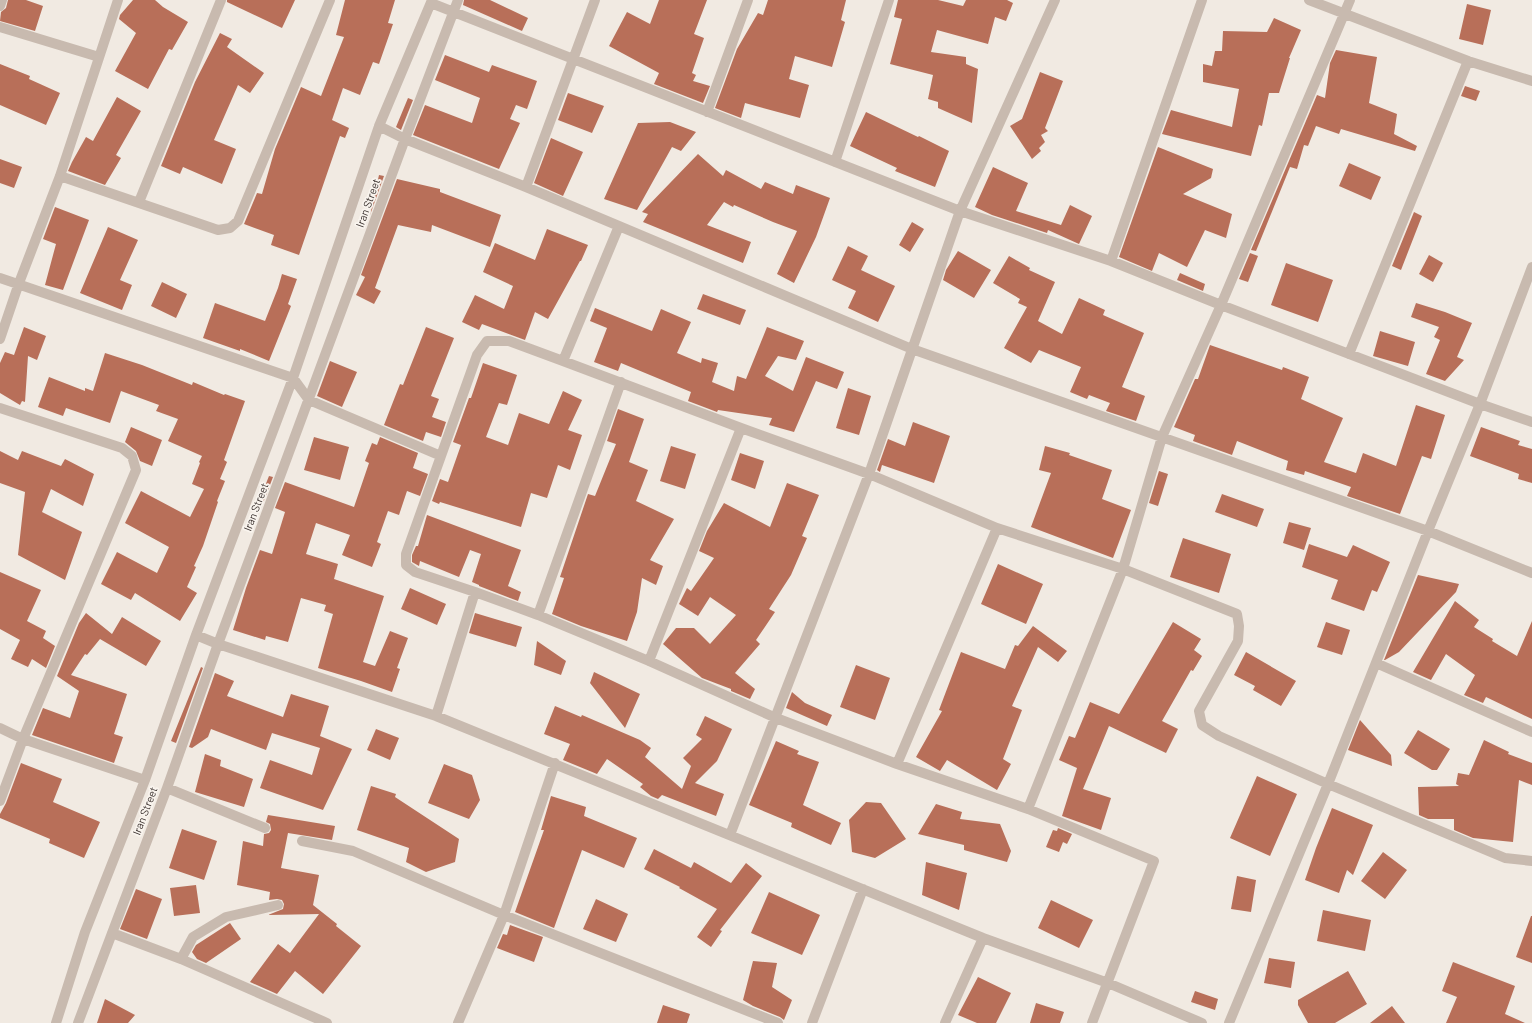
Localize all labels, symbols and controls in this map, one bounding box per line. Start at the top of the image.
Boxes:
street label: Iran Street [353,177,382,229]
street label: Iran Street [240,481,271,533]
street label: Iran Street [129,785,160,837]

